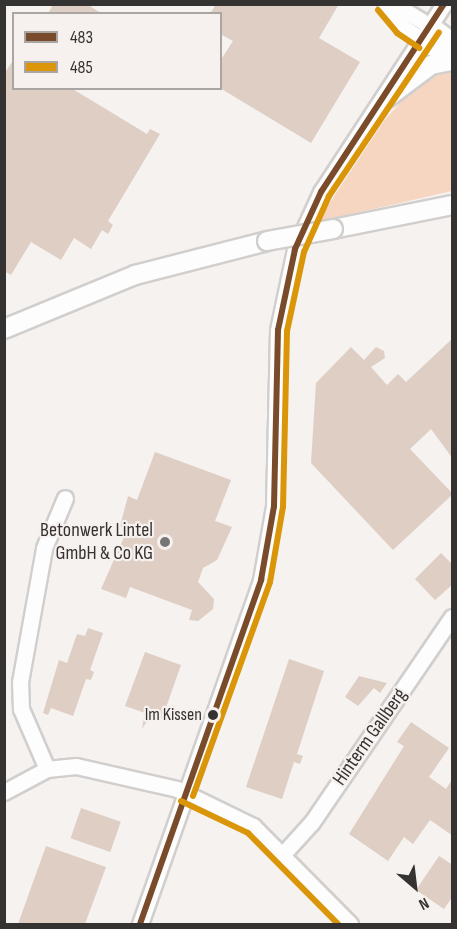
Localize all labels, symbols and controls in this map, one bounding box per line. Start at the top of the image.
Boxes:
legend [12,12,222,90]
text: 483 [70,27,93,48]
text: 485 [70,57,93,78]
place label: Betonwerk Lintel GmbH & Co KG [40,518,153,565]
marker: Betonwerk Lintel GmbH & Co KG [158,535,172,549]
street label: Hinterm Gallberg [328,684,412,790]
place label: Im Kissen [145,704,202,726]
marker: Im Kissen [207,709,219,721]
north arrow [385,857,445,917]
text: N [415,893,432,914]

